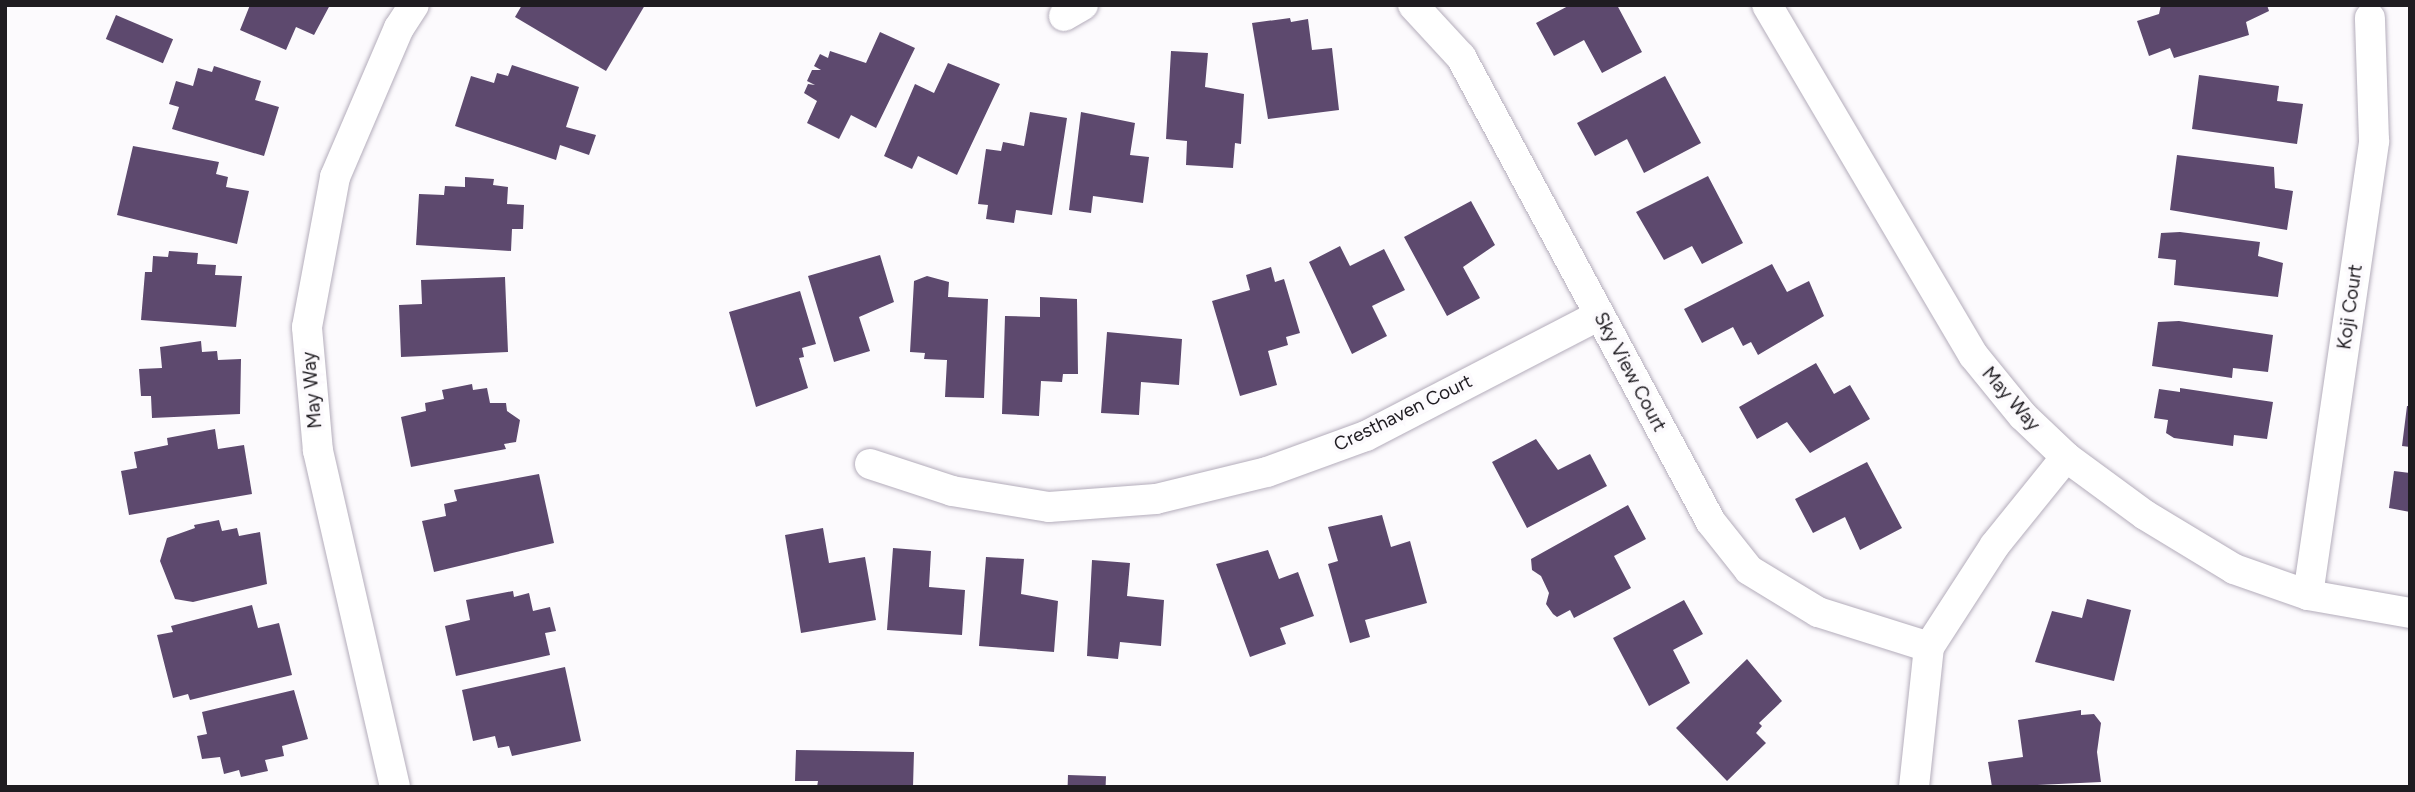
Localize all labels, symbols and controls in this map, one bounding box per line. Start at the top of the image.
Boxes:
street label: Koji Court [2333,263,2367,351]
street label: Sky View Court [1589,308,1671,436]
street label: May Way [297,350,327,430]
street label: May Way [1977,362,2045,436]
street label: Cresthaven Court [1330,370,1476,456]

